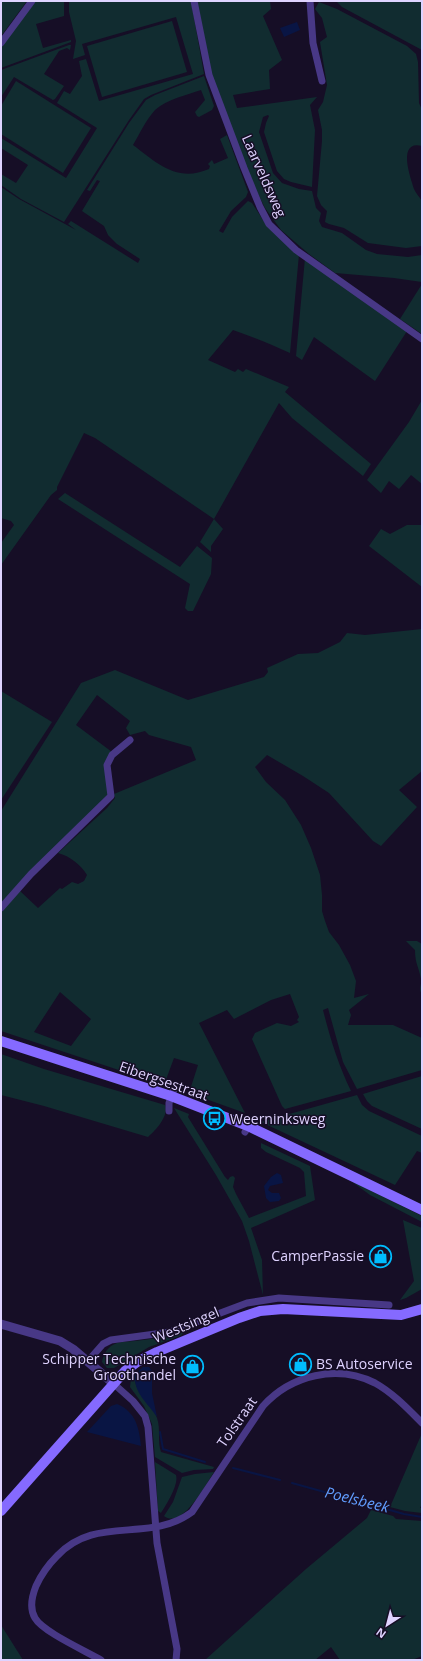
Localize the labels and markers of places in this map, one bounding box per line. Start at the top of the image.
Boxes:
bus stop icon: Weerninksweg [202,1106,228,1132]
place label: Weerninksweg [230,1109,326,1128]
shop icon: CamperPassie [367,1243,393,1269]
place label: CamperPassie [271,1246,364,1265]
place label: Schipper Technische Groothandel [42,1349,176,1384]
shop icon: BS Autoservice [288,1351,314,1377]
shop icon: Schipper Technische Groothandel [179,1354,205,1380]
place label: BS Autoservice [316,1354,413,1373]

